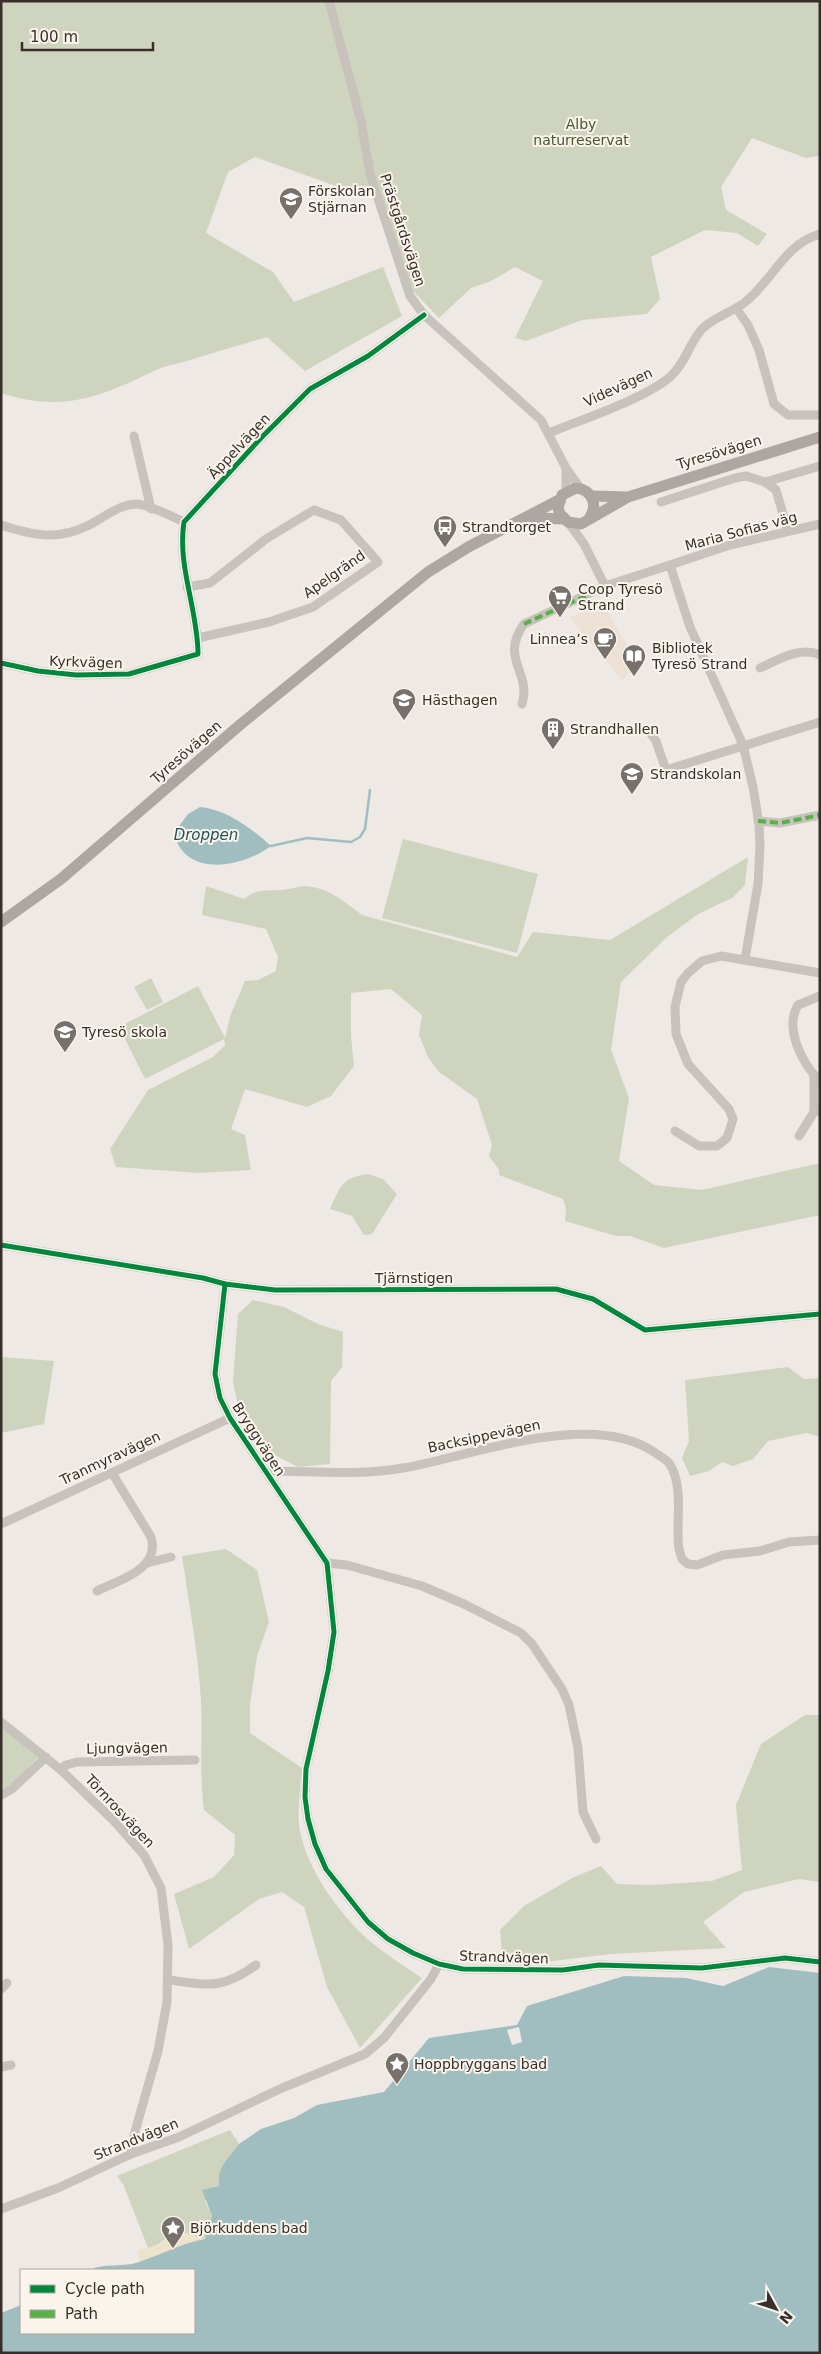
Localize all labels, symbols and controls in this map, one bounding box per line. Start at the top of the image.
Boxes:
scale bar [22,20,154,52]
text: 100 m [30,28,78,46]
park label: Alby naturreservat [533,116,629,148]
street label: Prästgårdsvägen [377,172,429,288]
place label: Förskolan Stjärnan [308,183,375,215]
school or university icon: Förskolan Stjärnan [278,186,304,220]
street label: Videvägen [581,364,655,410]
street label: Äppelvägen [204,409,273,482]
street label: Tyresövägen [674,432,763,473]
street label: Maria Sofias väg [683,508,799,554]
bus stop icon: Strandtorget [432,514,458,548]
place label: Strandtorget [462,519,552,535]
street label: Apelgränd [300,547,368,601]
place label: Coop Tyresö Strand [578,581,663,613]
supermarket icon: Coop Tyresö Strand [547,584,573,618]
cafe icon: Linnea’s [592,626,618,660]
place label: Linnea’s [530,631,588,647]
place label: Bibliotek Tyresö Strand [651,640,748,672]
library icon: Bibliotek Tyresö Strand [621,643,647,677]
street label: Kyrkvägen [49,653,123,671]
school or university icon: Hästhagen [391,687,417,721]
place label: Hästhagen [422,692,498,708]
building icon: Strandhallen [540,716,566,750]
street label: Tyresövägen [147,717,224,788]
place label: Strandhallen [570,721,659,737]
school or university icon: Strandskolan [619,761,645,795]
place label: Strandskolan [650,766,741,782]
water label: Droppen [174,826,238,844]
school or university icon: Tyresö skola [52,1019,78,1053]
place label: Tyresö skola [81,1024,167,1040]
street label: Tjärnstigen [374,1270,453,1286]
street label: Bryggvägen [229,1399,289,1479]
street label: Backsippevägen [426,1416,542,1456]
street label: Tranmyravägen [56,1428,163,1489]
street label: Ljungvägen [86,1739,168,1757]
street label: Törnrosvägen [81,1770,158,1851]
street label: Strandvägen [459,1947,549,1967]
place icon: Hoppbryggans bad [384,2051,410,2085]
place label: Hoppbryggans bad [414,2056,547,2072]
street label: Strandvägen [91,2115,181,2163]
place icon: Björkuddens bad [160,2215,186,2249]
place label: Björkuddens bad [190,2220,308,2236]
legend [20,2269,195,2334]
text: Cycle path [65,2280,145,2298]
north arrow [751,2284,801,2334]
text: Path [65,2305,98,2323]
text: N [776,2308,796,2327]

